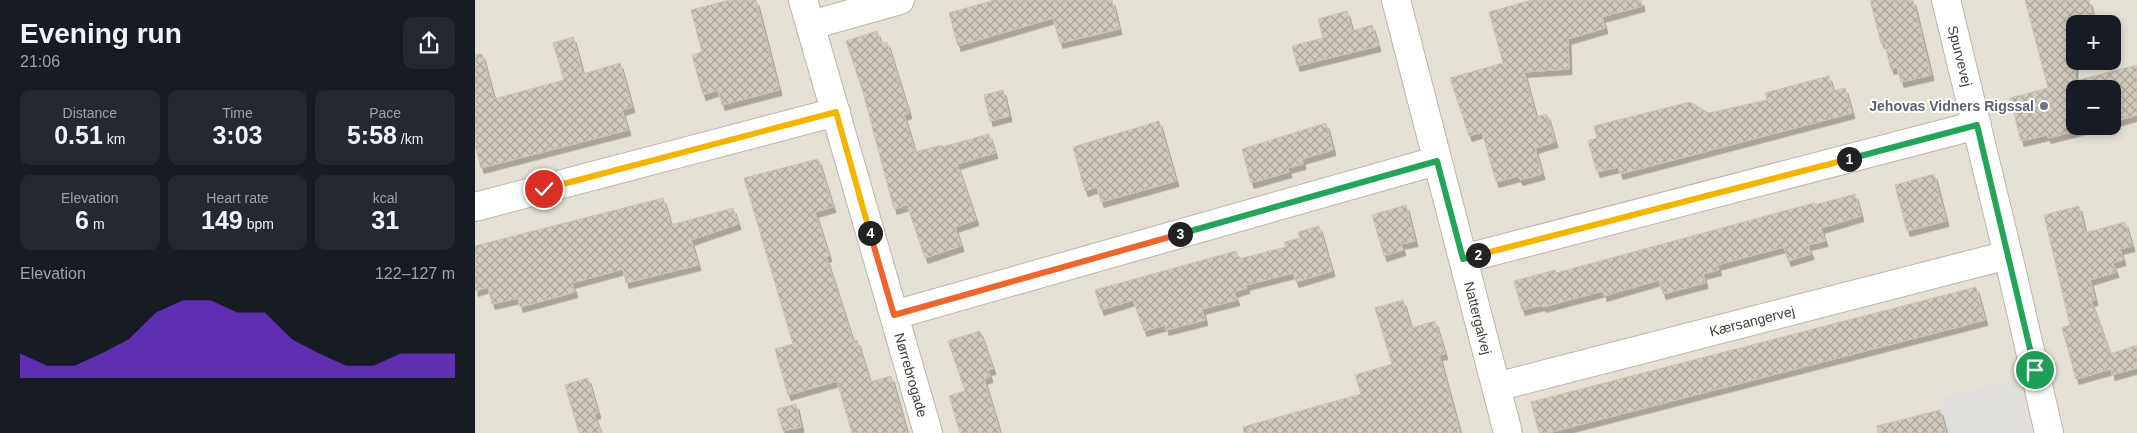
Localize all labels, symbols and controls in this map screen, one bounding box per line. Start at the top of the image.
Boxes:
map controls [2066,15,2121,135]
button: + [2066,15,2121,70]
button: share [403,17,455,69]
text: Evening run [20,18,182,49]
street label: Spurvevej [1945,24,1975,88]
text: 21:06 [20,53,60,70]
button: − [2066,80,2121,135]
place label: Jehovas Vidners Rigssal [1869,98,2034,114]
marker: Jehovas Vidners Rigssal [2038,100,2050,112]
text: Distance [63,105,117,121]
text: Time [222,105,253,121]
text: Pace [369,105,401,121]
text: 0.51 [54,121,103,149]
text: 3:03 [212,121,263,149]
text: 5:58 [347,121,397,149]
text: km [103,131,125,147]
text: /km [397,131,423,147]
pin: 1 [1837,146,1861,172]
text: 1 [1846,151,1853,167]
pin [523,168,565,210]
icon: check [530,175,558,203]
text: Elevation [61,190,119,206]
text: Heart rate [206,190,269,206]
text: kcal [373,190,398,206]
text: 6 [75,206,89,234]
text: 149 [201,206,243,234]
text: 31 [371,206,399,234]
text: m [89,216,105,232]
text: bpm [243,216,274,232]
pin: 4 [857,220,883,246]
pin: 3 [1167,222,1193,246]
text: 4 [867,225,874,241]
text: 3 [1177,226,1184,242]
pin: 2 [1465,242,1491,268]
text: 2 [1475,247,1482,263]
text: Elevation [20,265,86,282]
text: 122–127 m [375,265,455,282]
street label: Nattergalvej [1461,280,1495,356]
street label: Kærsangervej [1708,303,1796,339]
street label: Nørrebrogade [891,331,931,419]
pin [2014,349,2056,391]
icon: arrive [2021,356,2049,384]

